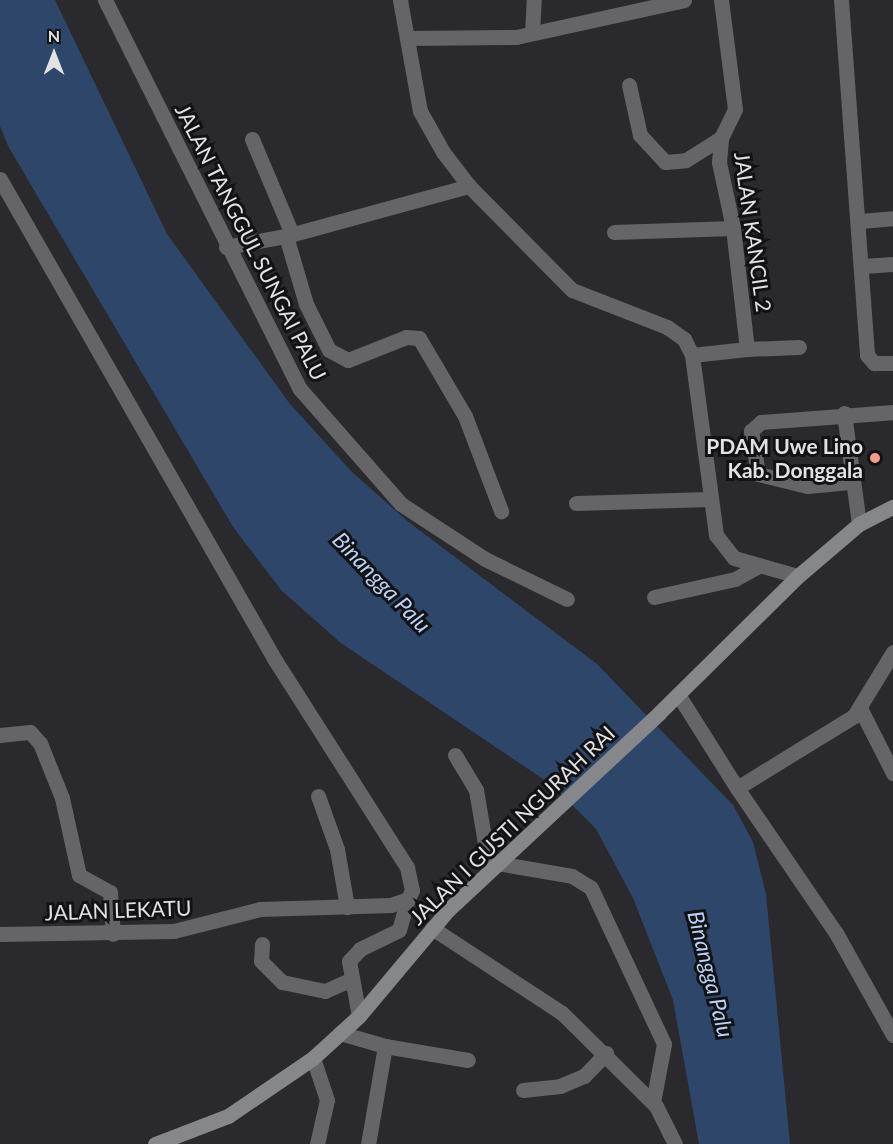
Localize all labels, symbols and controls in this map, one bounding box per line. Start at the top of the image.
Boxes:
north arrow [24,24,84,84]
text: N [48,26,60,45]
street label: JALAN TANGGUL SUNGAI PALU [170,99,332,385]
street label: JALAN KANCIL 2 [729,150,777,314]
place label: PDAM Uwe Lino Kab. Donggala [706,433,863,483]
marker: PDAM Uwe Lino Kab. Donggala [868,451,882,465]
water label: Binangga Palu [328,526,436,638]
street label: JALAN I GUSTI NGURAH RAI [404,720,620,930]
street label: JALAN LEKATU [44,895,192,925]
water label: Binangga Palu [683,908,739,1040]

